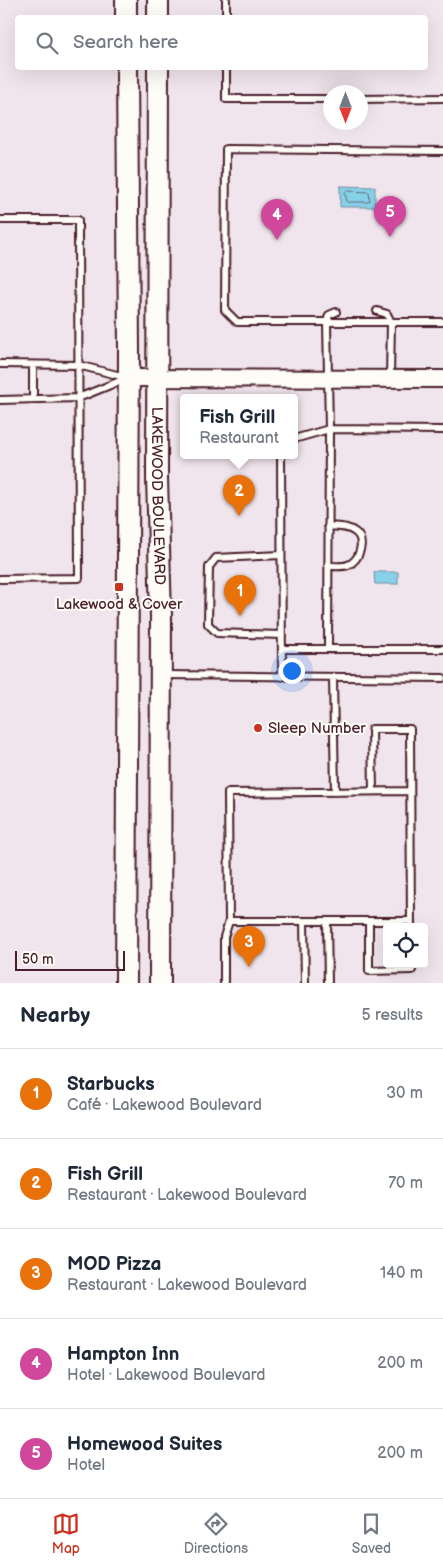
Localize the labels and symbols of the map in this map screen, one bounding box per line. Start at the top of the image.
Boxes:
north arrow [323,85,368,130]
pin: 5 [374,196,406,237]
pin: 4 [261,199,293,240]
street label: LAKEWOOD BOULEVARD [147,407,169,585]
pin: 2 [223,475,255,516]
pin: 1 [224,575,256,616]
marker: Lakewood & Cover [113,581,125,593]
place label: Lakewood & Cover [56,595,183,614]
your location [279,658,305,684]
place label: Sleep Number [268,719,366,738]
marker: Sleep Number [252,722,264,734]
pin: 3 [233,926,265,967]
scale bar [15,948,125,971]

